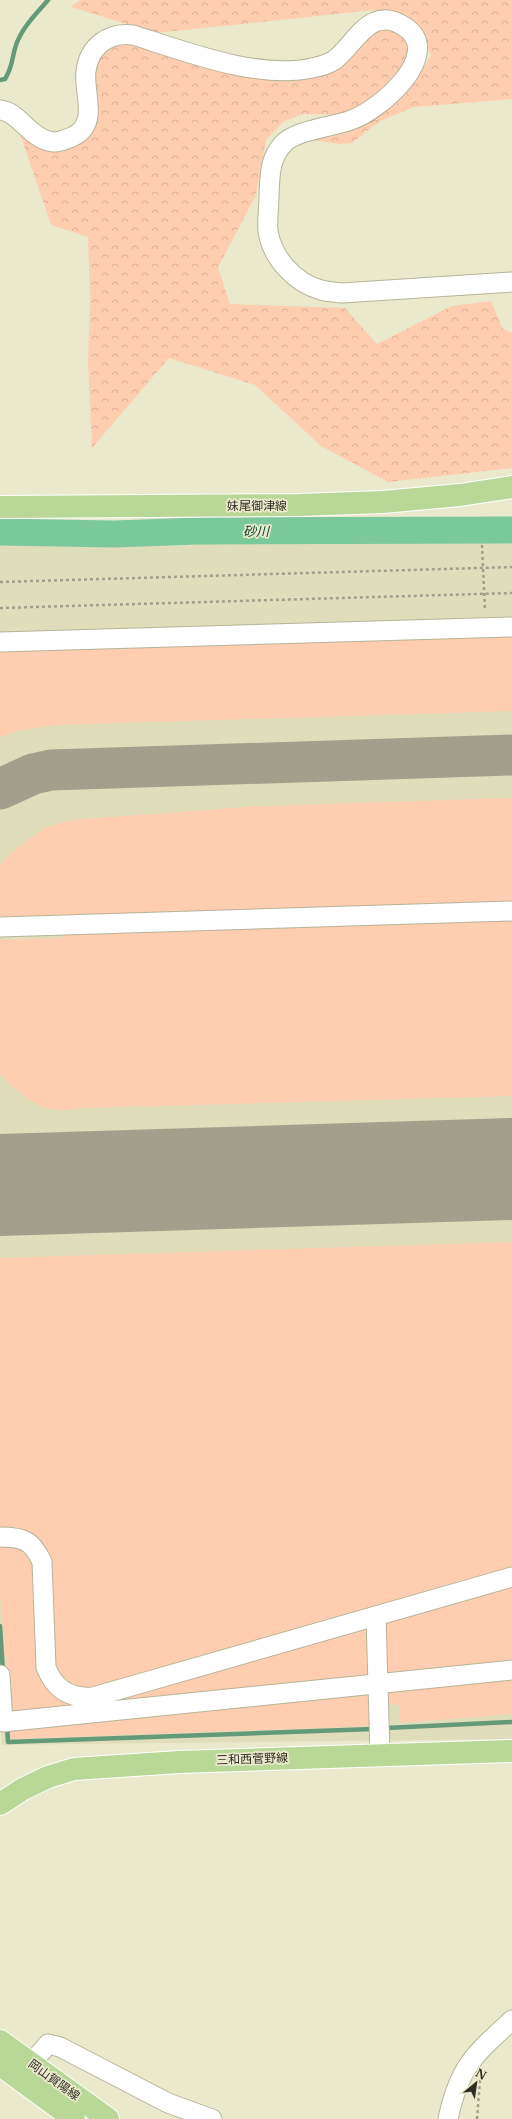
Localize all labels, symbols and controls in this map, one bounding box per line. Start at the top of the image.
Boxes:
street label: 妹尾御津線 [227,498,287,513]
water label: 砂川 [243,523,271,540]
street label: 三和西菅野線 [216,1750,288,1767]
street label: 岡山賀陽線 [26,2056,83,2103]
north arrow [456,2063,496,2103]
text: N [473,2066,489,2083]

